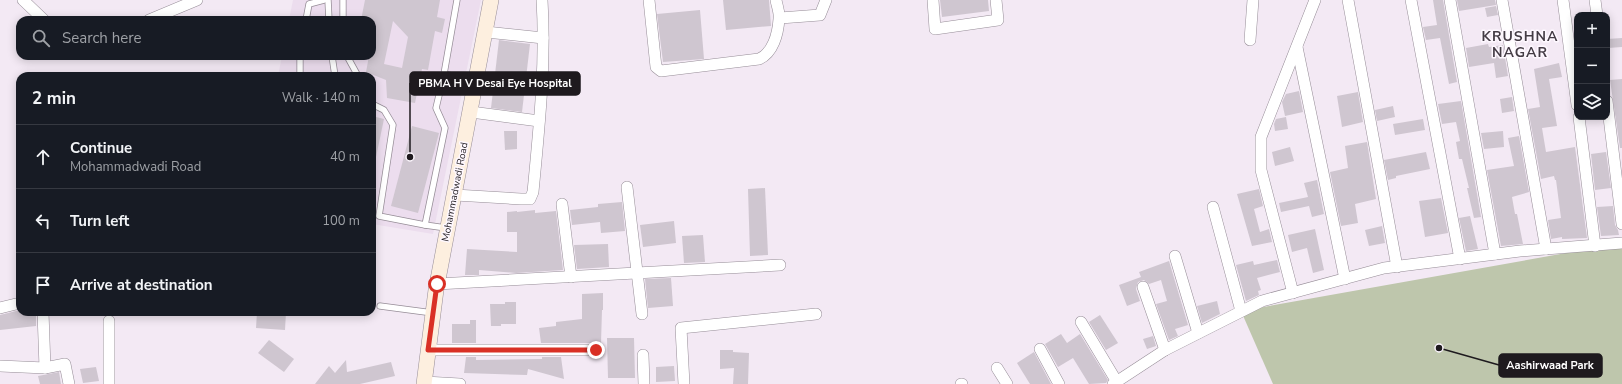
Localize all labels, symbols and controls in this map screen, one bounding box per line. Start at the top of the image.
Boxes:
map controls [1574,12,1610,120]
button: + [1574,12,1610,48]
search box [16,16,376,60]
icon: search [30,27,52,49]
district label: KRUSHNA NAGAR [1482,27,1558,62]
text: Search here [62,28,142,48]
button: − [1574,48,1610,84]
callout: PBMA H V Desai Eye Hospital [410,72,580,95]
text: PBMA H V Desai Eye Hospital [418,76,572,91]
button: layers [1574,84,1610,120]
text: 2 min [32,87,76,110]
text: Walk · 140 m [282,89,360,107]
text: Continue [70,138,132,158]
street label: Mohammadwadi Road [438,141,472,243]
icon: ahead [32,146,54,168]
text: 40 m [330,148,360,166]
text: Mohammadwadi Road [70,158,201,176]
icon: left [32,210,54,232]
text: Turn left [70,211,129,231]
text: 100 m [322,212,360,230]
icon: arrive [32,274,54,296]
text: Arrive at destination [70,275,213,295]
route start [428,275,446,293]
route end [587,341,605,359]
callout: Aashirwaad Park [1499,354,1602,377]
text: Aashirwaad Park [1506,358,1595,373]

